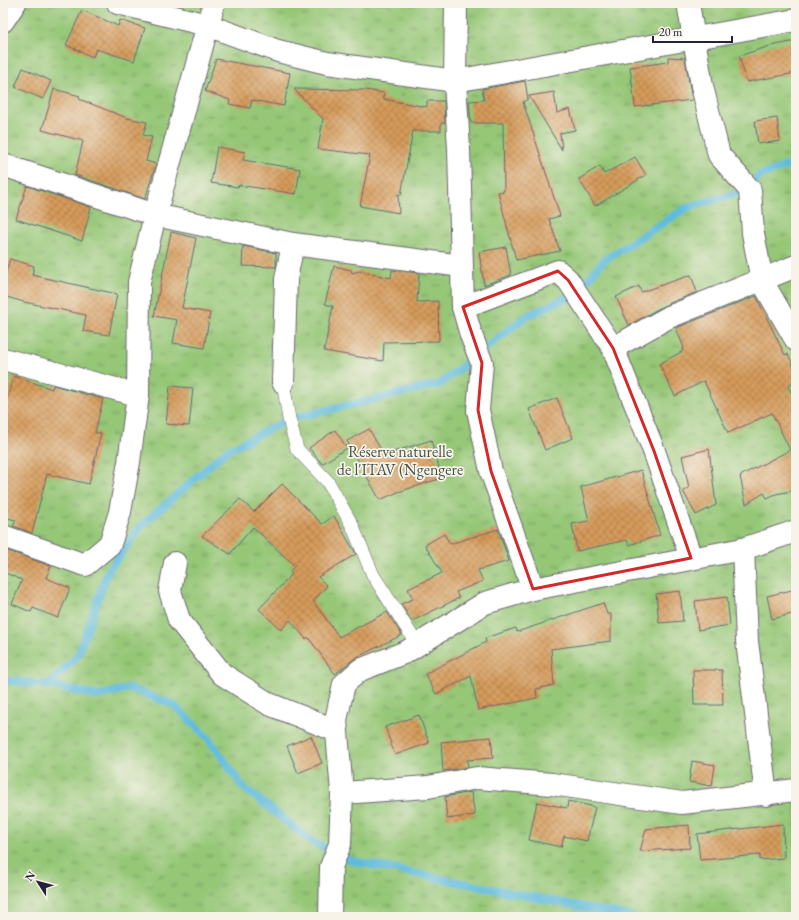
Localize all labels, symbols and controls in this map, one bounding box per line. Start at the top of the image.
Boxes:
scale bar [653,18,732,44]
text: 20 m [659,24,683,40]
park label: Réserve naturelle de l'ITAV (Ngengere [337,441,463,480]
north arrow [18,862,58,902]
text: N [22,868,38,884]

